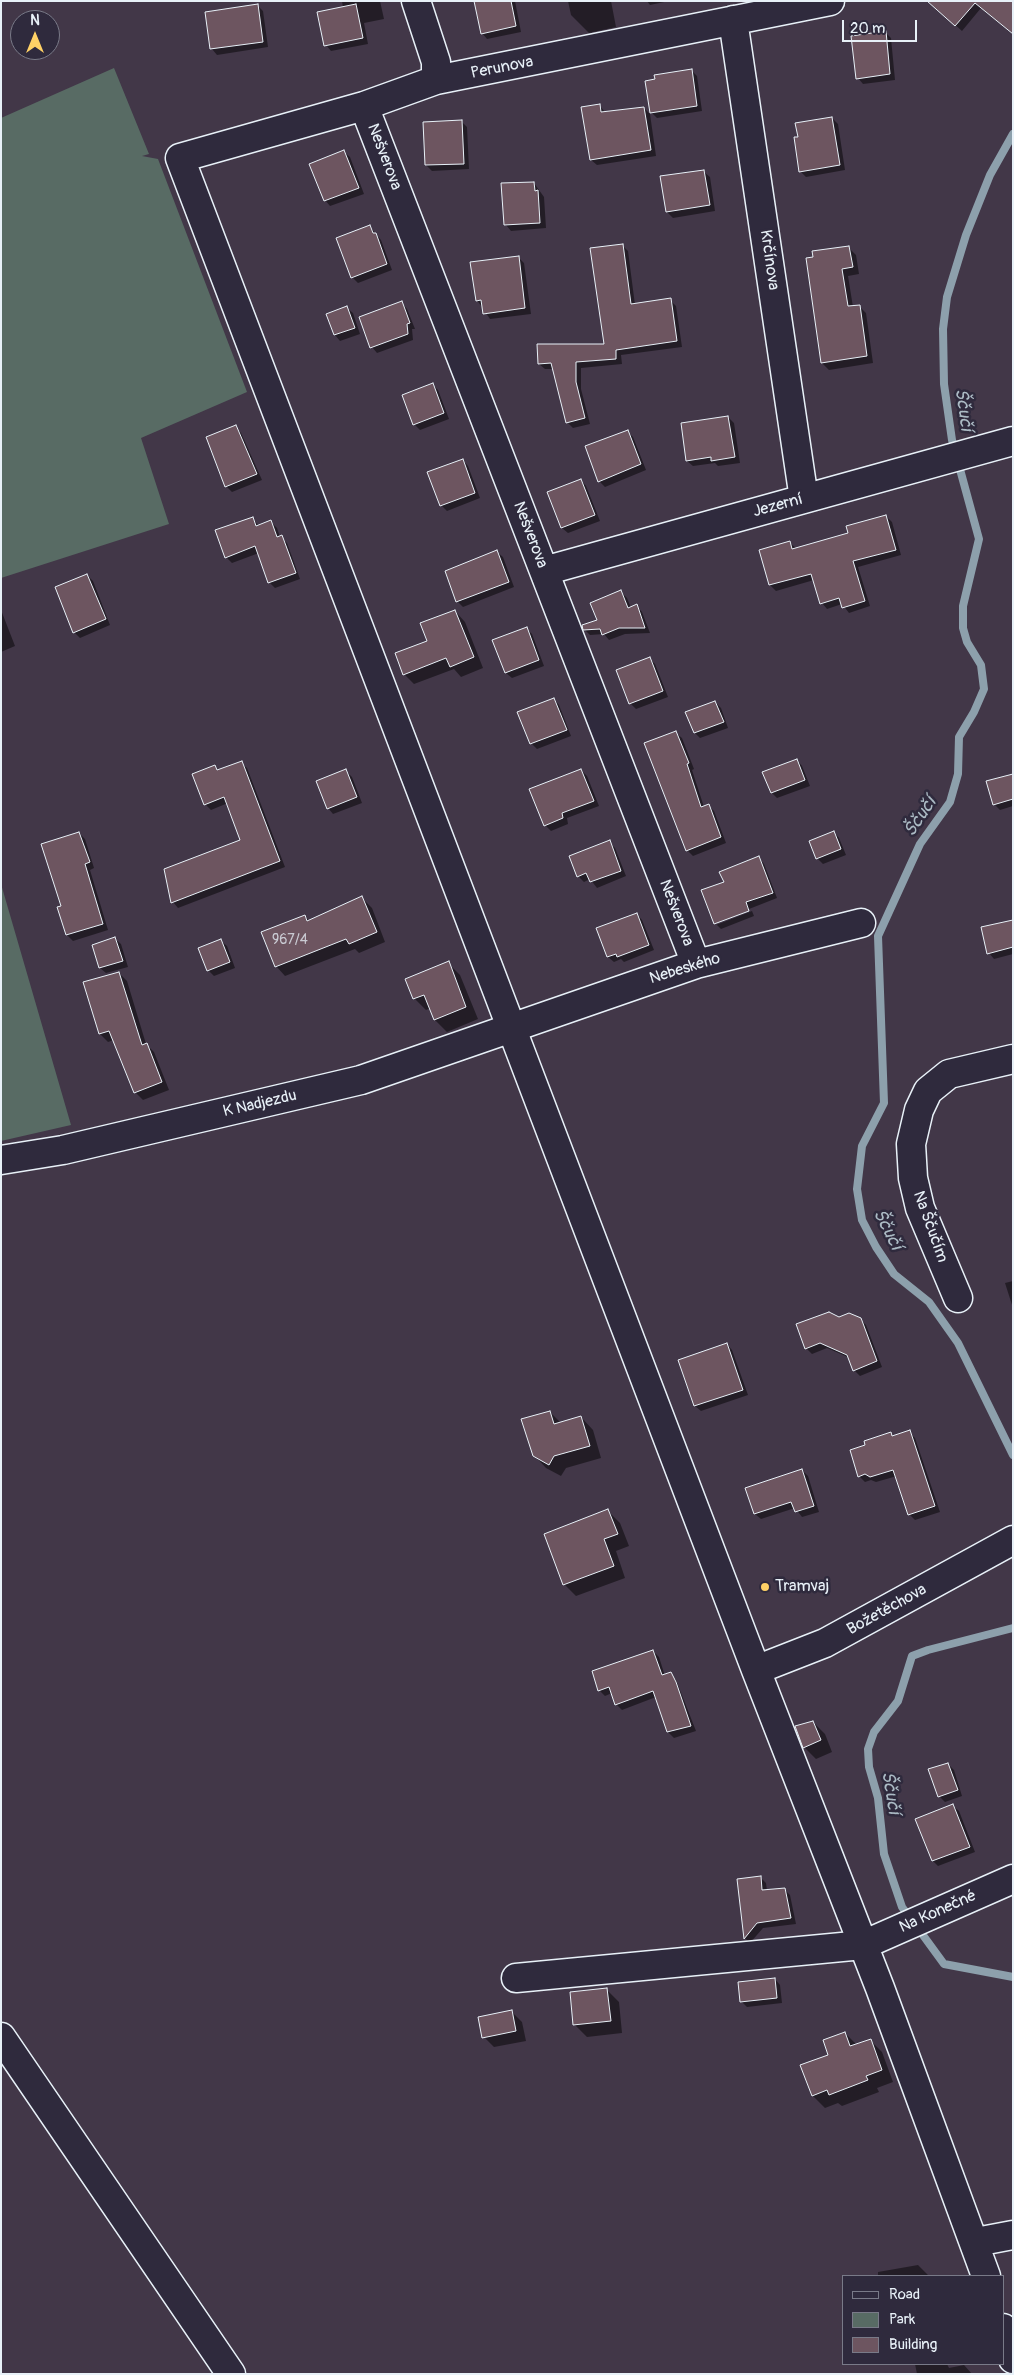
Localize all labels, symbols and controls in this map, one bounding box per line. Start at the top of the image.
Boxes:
north arrow [10,10,60,60]
scale bar [844,10,919,42]
text: N [30,12,40,29]
text: 20 m [850,19,885,38]
street label: Perunova [469,53,535,83]
street label: Nešverova [363,121,405,193]
street label: Krčínova [755,229,783,291]
water label: Ščučí [949,387,977,433]
street label: Jezerní [751,490,805,522]
street label: Nešverova [509,499,551,571]
water label: Ščučí [900,793,942,841]
street label: Nešverova [655,877,697,949]
house number: 967/4 [272,932,308,948]
street label: Nebeského [647,949,723,989]
street label: K Nadjezdu [221,1086,299,1122]
street label: Na Ščučím [908,1189,952,1265]
water label: Ščučí [868,1206,906,1254]
place label: Tramvaj [775,1577,829,1597]
street label: Božetěchova [844,1580,930,1640]
marker: Tramvaj [759,1581,771,1593]
water label: Ščučí [876,1770,904,1816]
street label: Na Konečné [896,1886,980,1938]
legend [842,2275,1004,2365]
text: Road [889,2285,920,2304]
text: Park [889,2310,915,2329]
text: Building [889,2335,937,2354]

